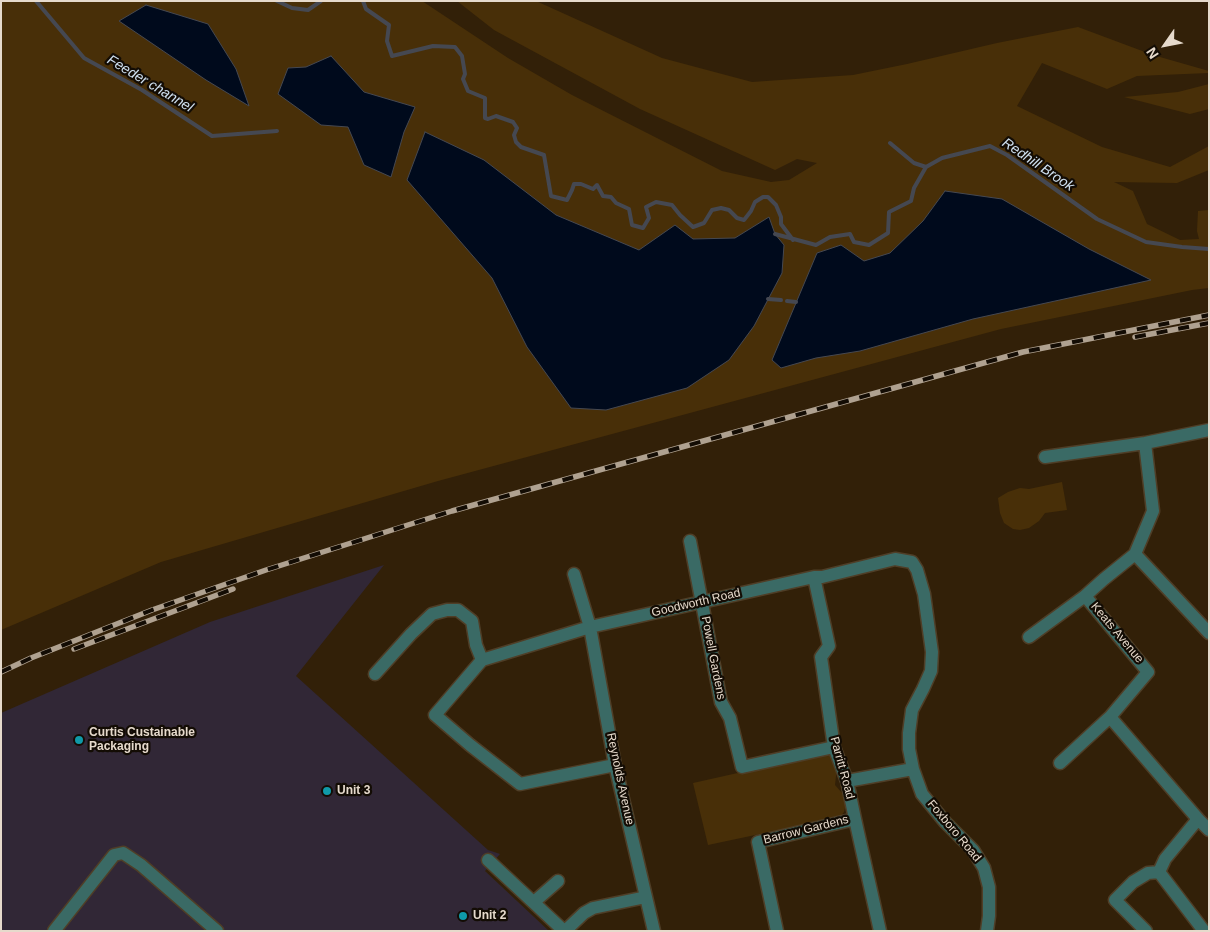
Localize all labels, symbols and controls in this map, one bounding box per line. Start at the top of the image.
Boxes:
north arrow [1140,20,1190,70]
text: N [1143,45,1162,62]
water label: Feeder channel [104,52,196,116]
water label: Redhill Brook [999,135,1077,195]
street label: Goodworth Road [650,586,742,620]
street label: Keats Avenue [1088,600,1146,666]
street label: Powell Gardens [698,615,728,701]
place label: Curtis Custainable Packaging [89,726,195,754]
street label: Reynolds Avenue [603,732,637,826]
marker: Curtis Custainable Packaging [73,734,85,746]
street label: Parritt Road [827,735,857,801]
place label: Unit 3 [337,784,370,798]
marker: Unit 3 [321,785,333,797]
street label: Foxboro Road [924,797,984,865]
street label: Barrow Gardens [762,812,850,848]
place label: Unit 2 [473,909,506,923]
marker: Unit 2 [457,910,469,922]

